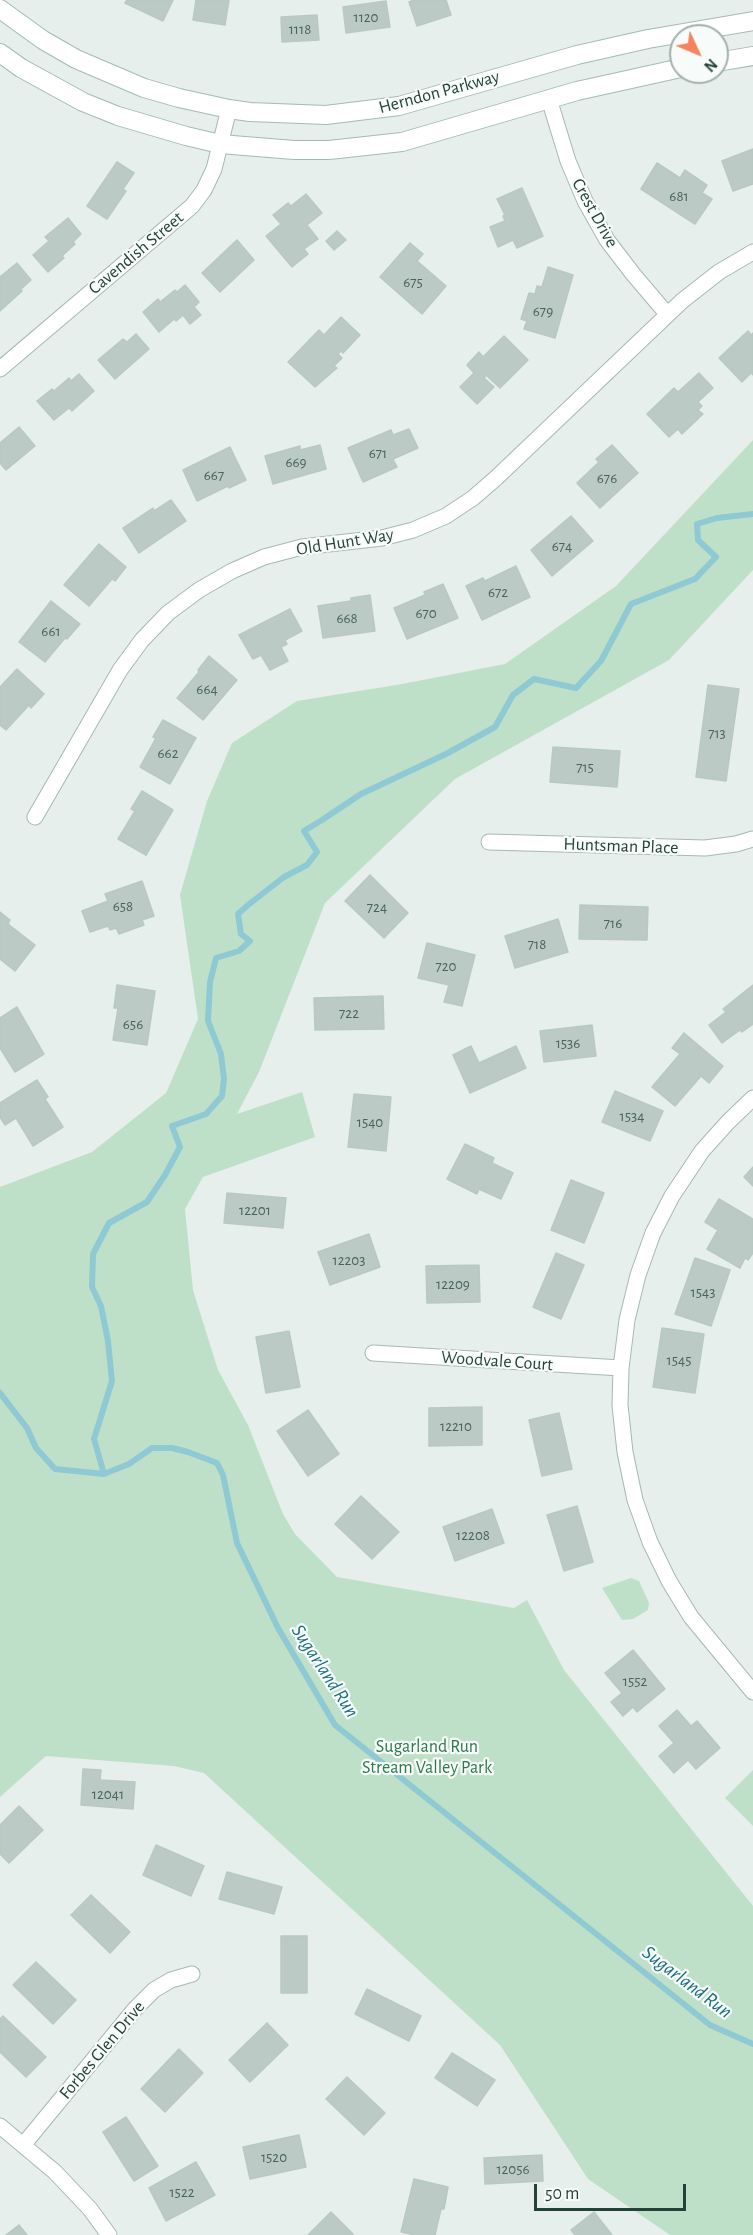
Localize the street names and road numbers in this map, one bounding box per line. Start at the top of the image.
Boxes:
street label: Herndon Parkway [376,65,502,119]
street label: Crest Drive [567,175,623,251]
street label: Cavendish Street [84,207,188,299]
street label: Old Hunt Way [295,524,395,560]
street label: Huntsman Place [563,833,679,859]
street label: Woodvale Court [440,1346,554,1376]
street label: Forbes Glen Drive [55,1996,149,2104]

